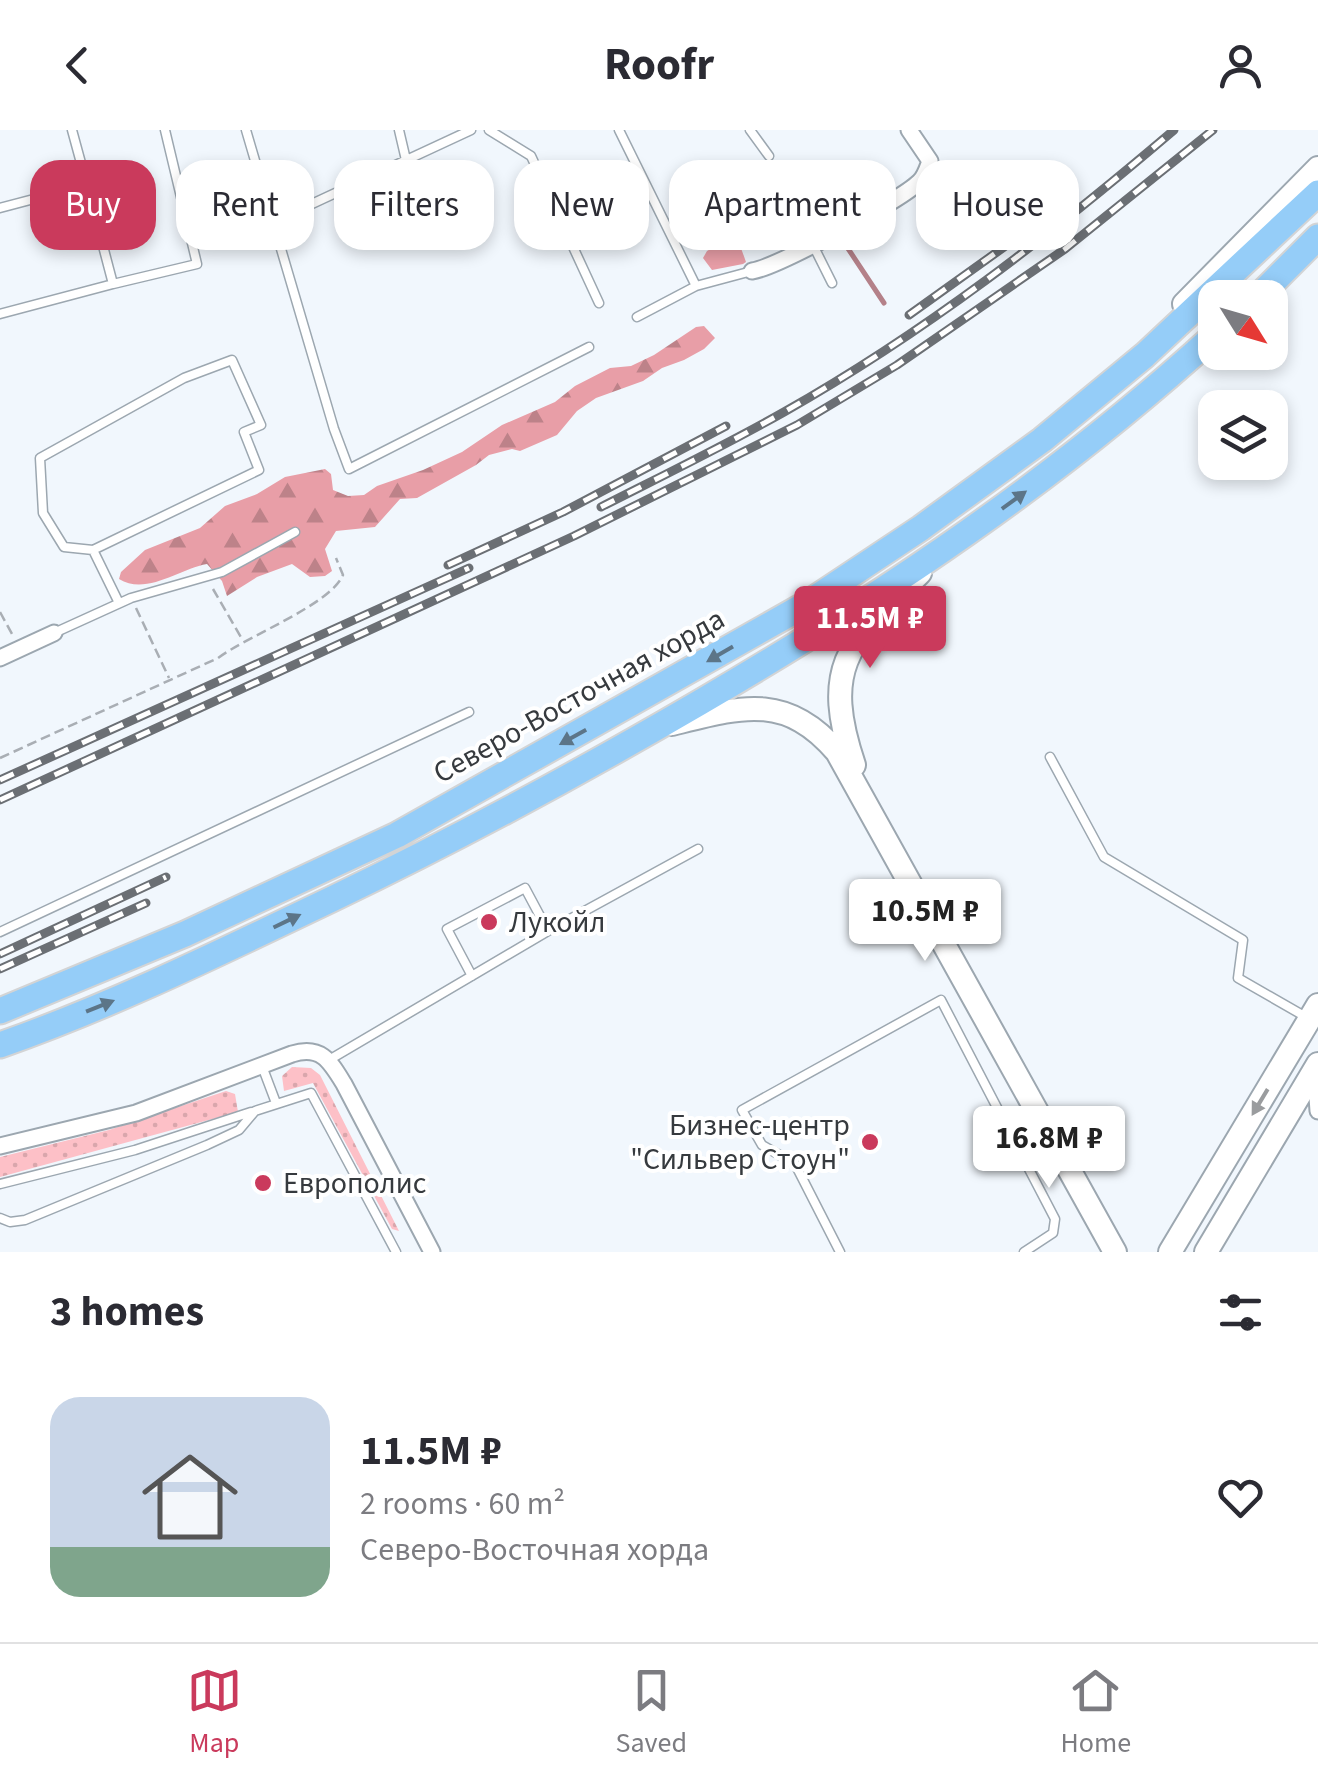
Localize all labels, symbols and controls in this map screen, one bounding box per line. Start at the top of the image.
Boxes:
text: Roofr [604,33,714,97]
icon: back [50,38,105,93]
icon: person [1213,38,1268,93]
chip: Buy [30,160,156,250]
chip: Rent [176,160,314,250]
chip: Filters [334,160,494,250]
chip: New [514,160,649,250]
chip: Apartment [669,160,896,250]
chip: House [916,160,1079,250]
north arrow [1198,280,1288,370]
map controls [1198,280,1288,480]
button: layers [1198,390,1288,480]
one-way arrow [1001,491,1027,511]
pin: 11.5M ₽ [778,586,962,671]
text: 11.5M ₽ [816,595,924,641]
street label: Северо-Восточная хорда [425,598,733,794]
one-way arrow [706,645,734,663]
one-way arrow [558,729,587,746]
pin: 10.5M ₽ [833,879,1017,964]
text: 10.5M ₽ [871,888,979,934]
place label: Лукойл [509,901,605,944]
marker: Лукойл [478,911,500,933]
one-way arrow [273,912,302,929]
one-way arrow [85,997,115,1013]
one-way arrow [1251,1088,1269,1116]
place label: Бизнес-центр "Сильвер Стоун" [630,1104,850,1181]
pin: 16.8M ₽ [957,1106,1141,1191]
text: 16.8M ₽ [995,1115,1103,1161]
marker: Бизнес-центр "Сильвер Стоун" [859,1131,881,1153]
place label: Европолис [283,1162,426,1205]
marker: Европолис [252,1172,274,1194]
text: 3 homes [50,1282,204,1342]
icon: filters [1213,1285,1268,1340]
text: 11.5M ₽ [360,1421,502,1481]
icon: home [130,1437,250,1557]
icon: heart [1213,1470,1268,1525]
text: 2 rooms · 60 m² [360,1481,565,1527]
text: Северо-Восточная хорда [360,1527,709,1573]
tab: Map [187,1663,242,1763]
tab: Saved [615,1663,687,1763]
tab: Home [1061,1663,1131,1763]

